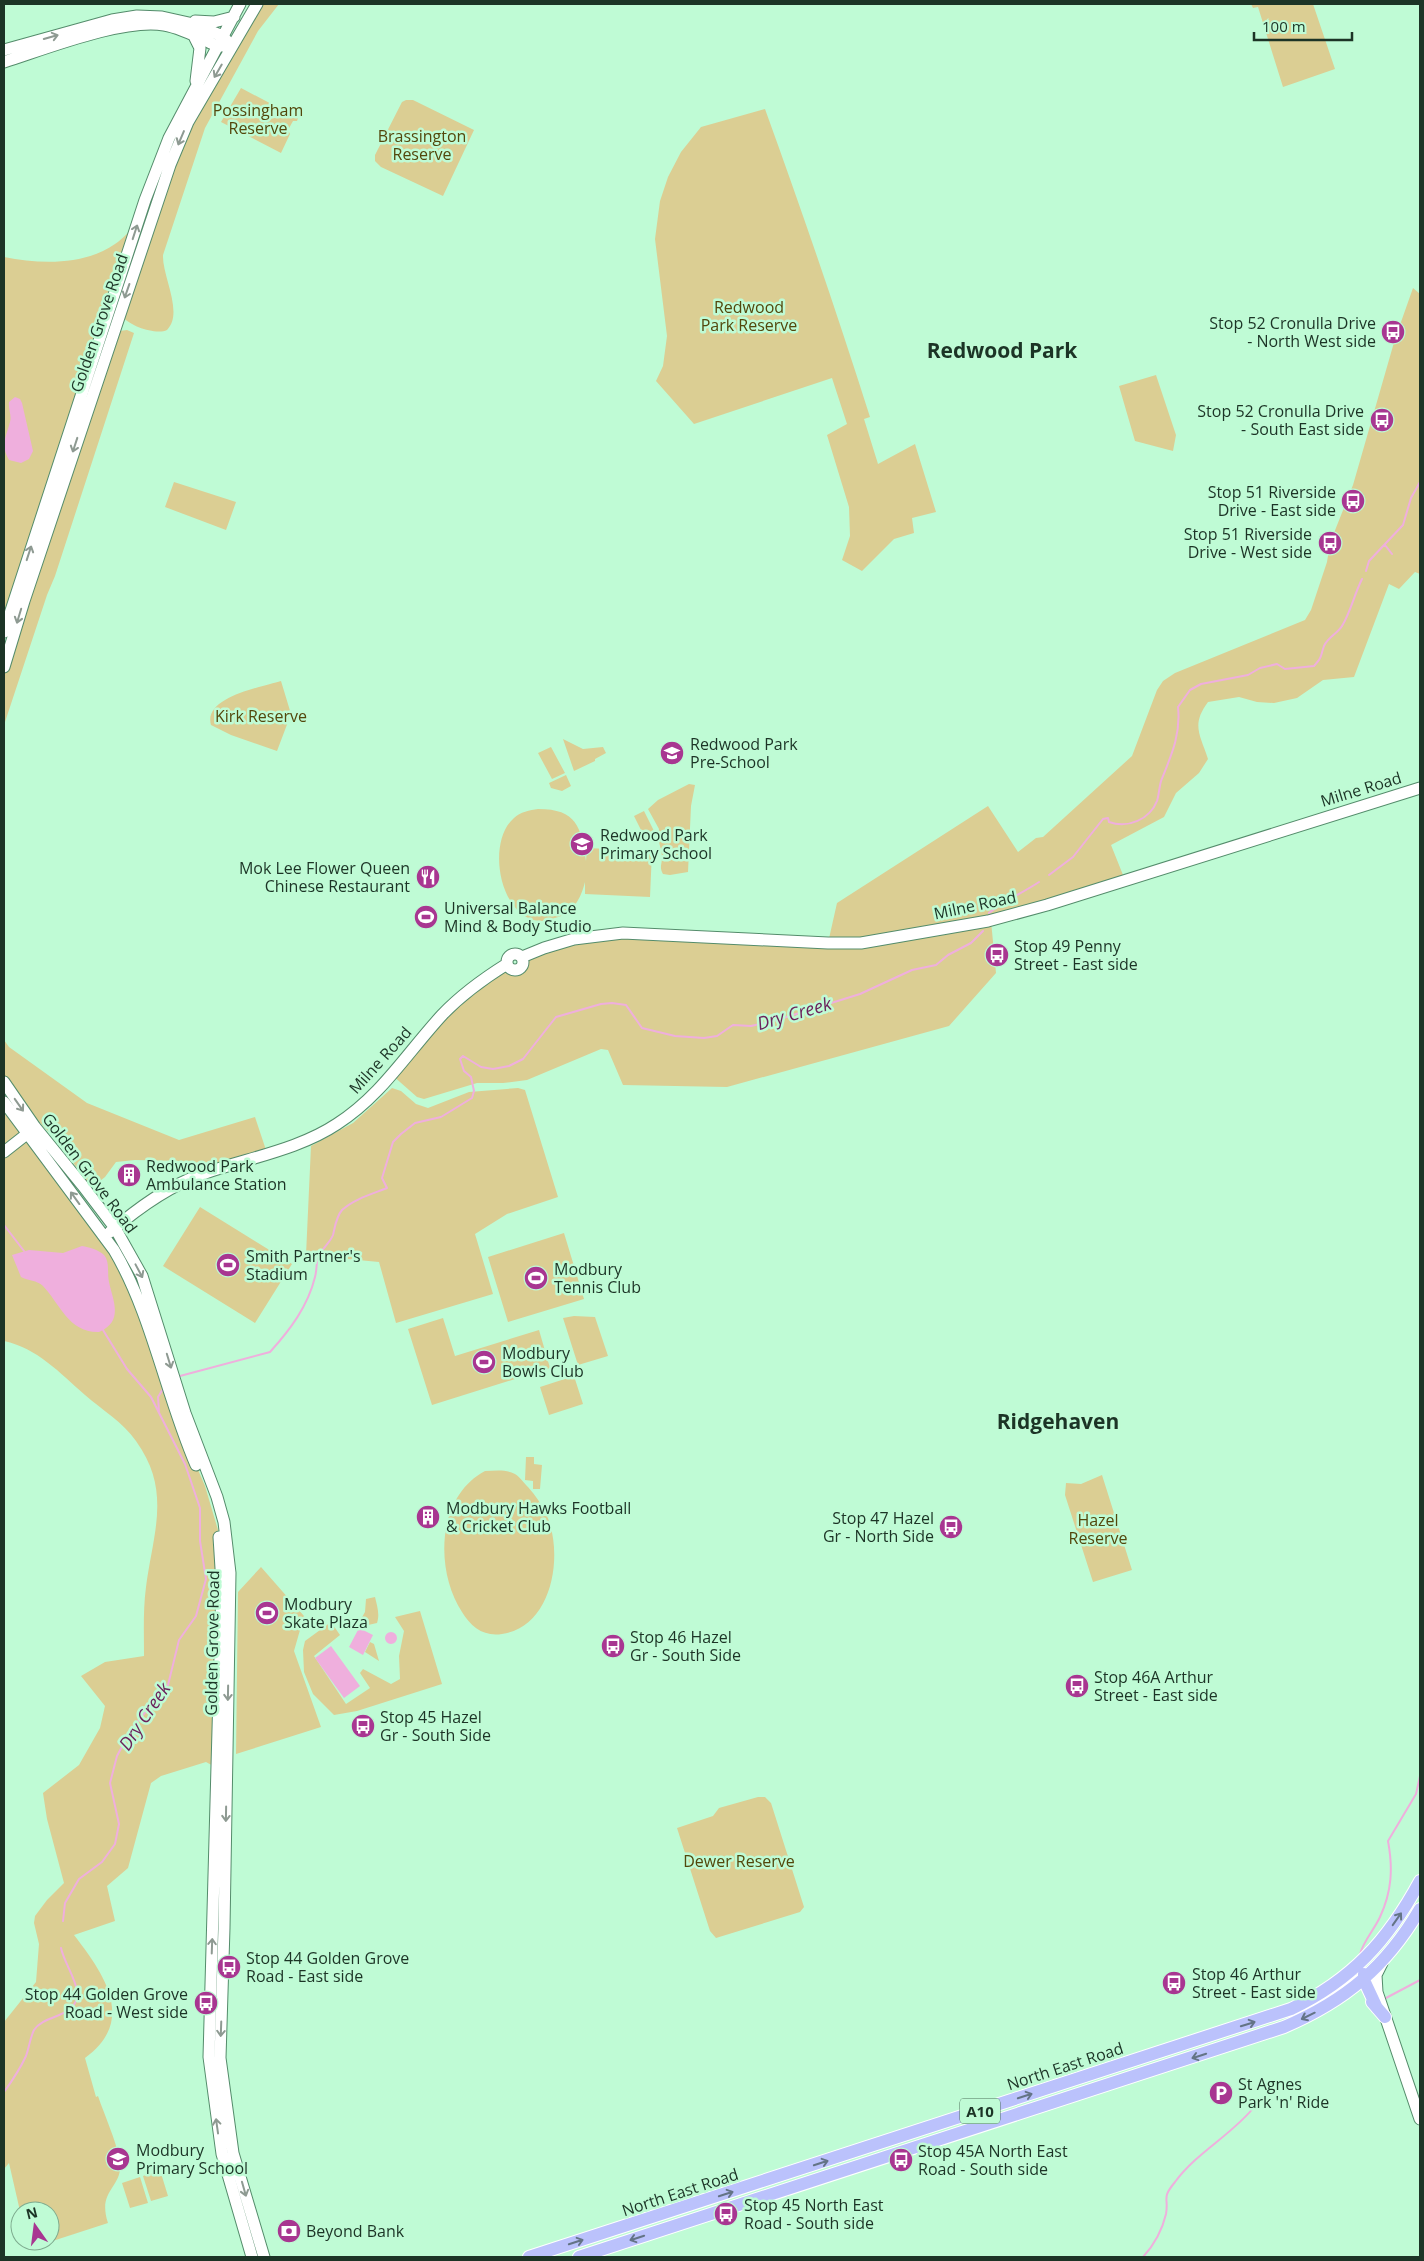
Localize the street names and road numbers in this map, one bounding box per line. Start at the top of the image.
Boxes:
street label: Golden Grove Road [65,251,133,395]
street label: Milne Road [1318,766,1404,812]
street label: Milne Road [932,886,1018,924]
street label: Milne Road [344,1022,416,1098]
street label: Golden Grove Road [38,1108,142,1238]
street label: Golden Grove Road [200,1570,224,1716]
street label: North East Road [1004,2037,1126,2095]
road number: A10 [960,2098,1000,2124]
street label: North East Road [619,2163,741,2221]

